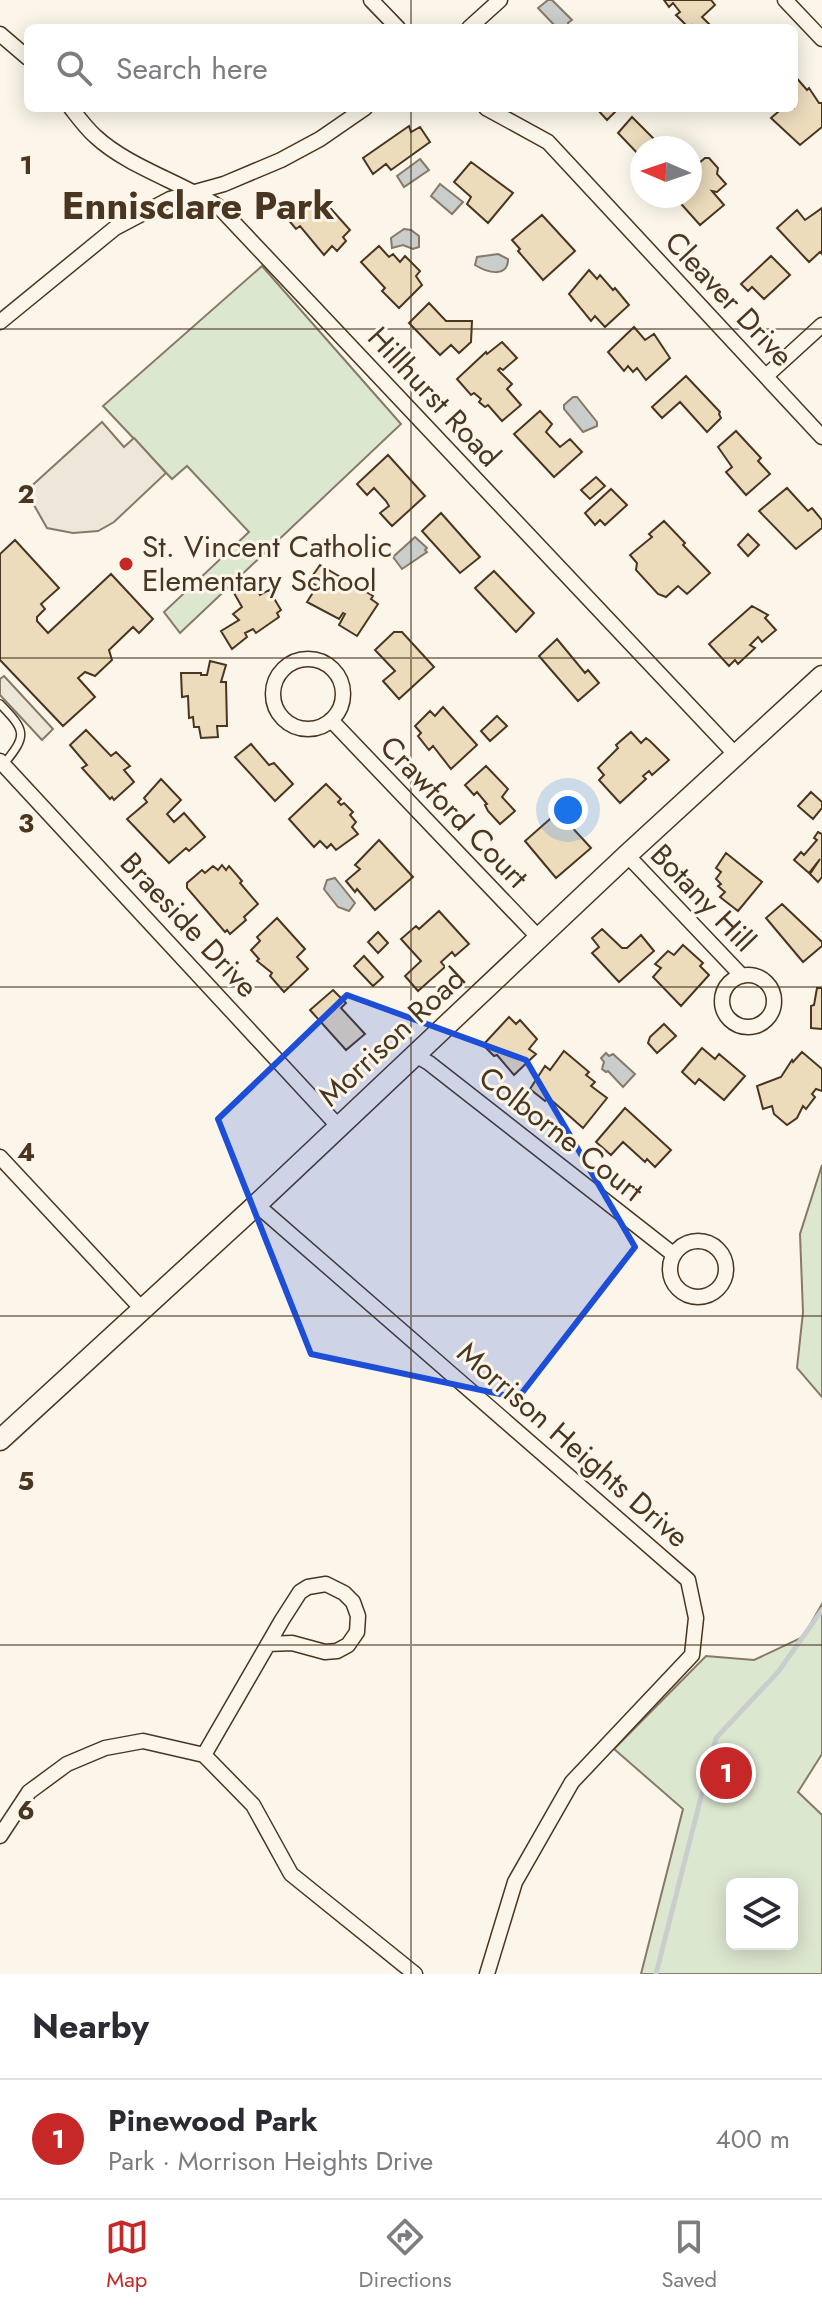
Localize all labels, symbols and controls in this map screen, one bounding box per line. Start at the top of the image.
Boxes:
search box [24,24,798,112]
icon: search [52,46,96,90]
text: Search here [116,47,268,90]
north arrow [630,136,702,208]
text: 1 [19,146,33,184]
district label: Ennisclare Park [62,178,334,233]
street label: Cleaver Drive [655,221,804,376]
street label: Hillhurst Road [358,317,511,476]
text: 2 [17,475,35,513]
place label: St. Vincent Catholic Elementary School [142,525,392,602]
marker: St. Vincent Catholic Elementary School [117,555,135,573]
street label: Crawford Court [370,726,539,898]
your location [548,790,588,830]
text: 3 [18,804,34,842]
street label: Botany Hill [641,834,766,961]
street label: Braeside Drive [111,842,268,1007]
street label: Morrison Road [309,957,475,1116]
street label: Colborne Court [470,1056,653,1212]
text: 4 [17,1133,35,1171]
street label: Morrison Heights Drive [448,1332,699,1558]
text: 5 [18,1462,34,1500]
pin: 1 [700,1743,752,1803]
text: 6 [17,1791,35,1829]
map controls [726,1878,798,1950]
button: layers [726,1878,798,1950]
text: Nearby [32,2002,149,2051]
text: Pinewood Park [108,2099,318,2142]
text: 1 [51,2120,65,2158]
text: 400 m [716,2120,790,2158]
text: Park · Morrison Heights Drive [108,2142,433,2180]
tab: Map [105,2215,149,2295]
tab: Directions [359,2215,452,2295]
tab: Saved [661,2215,717,2295]

